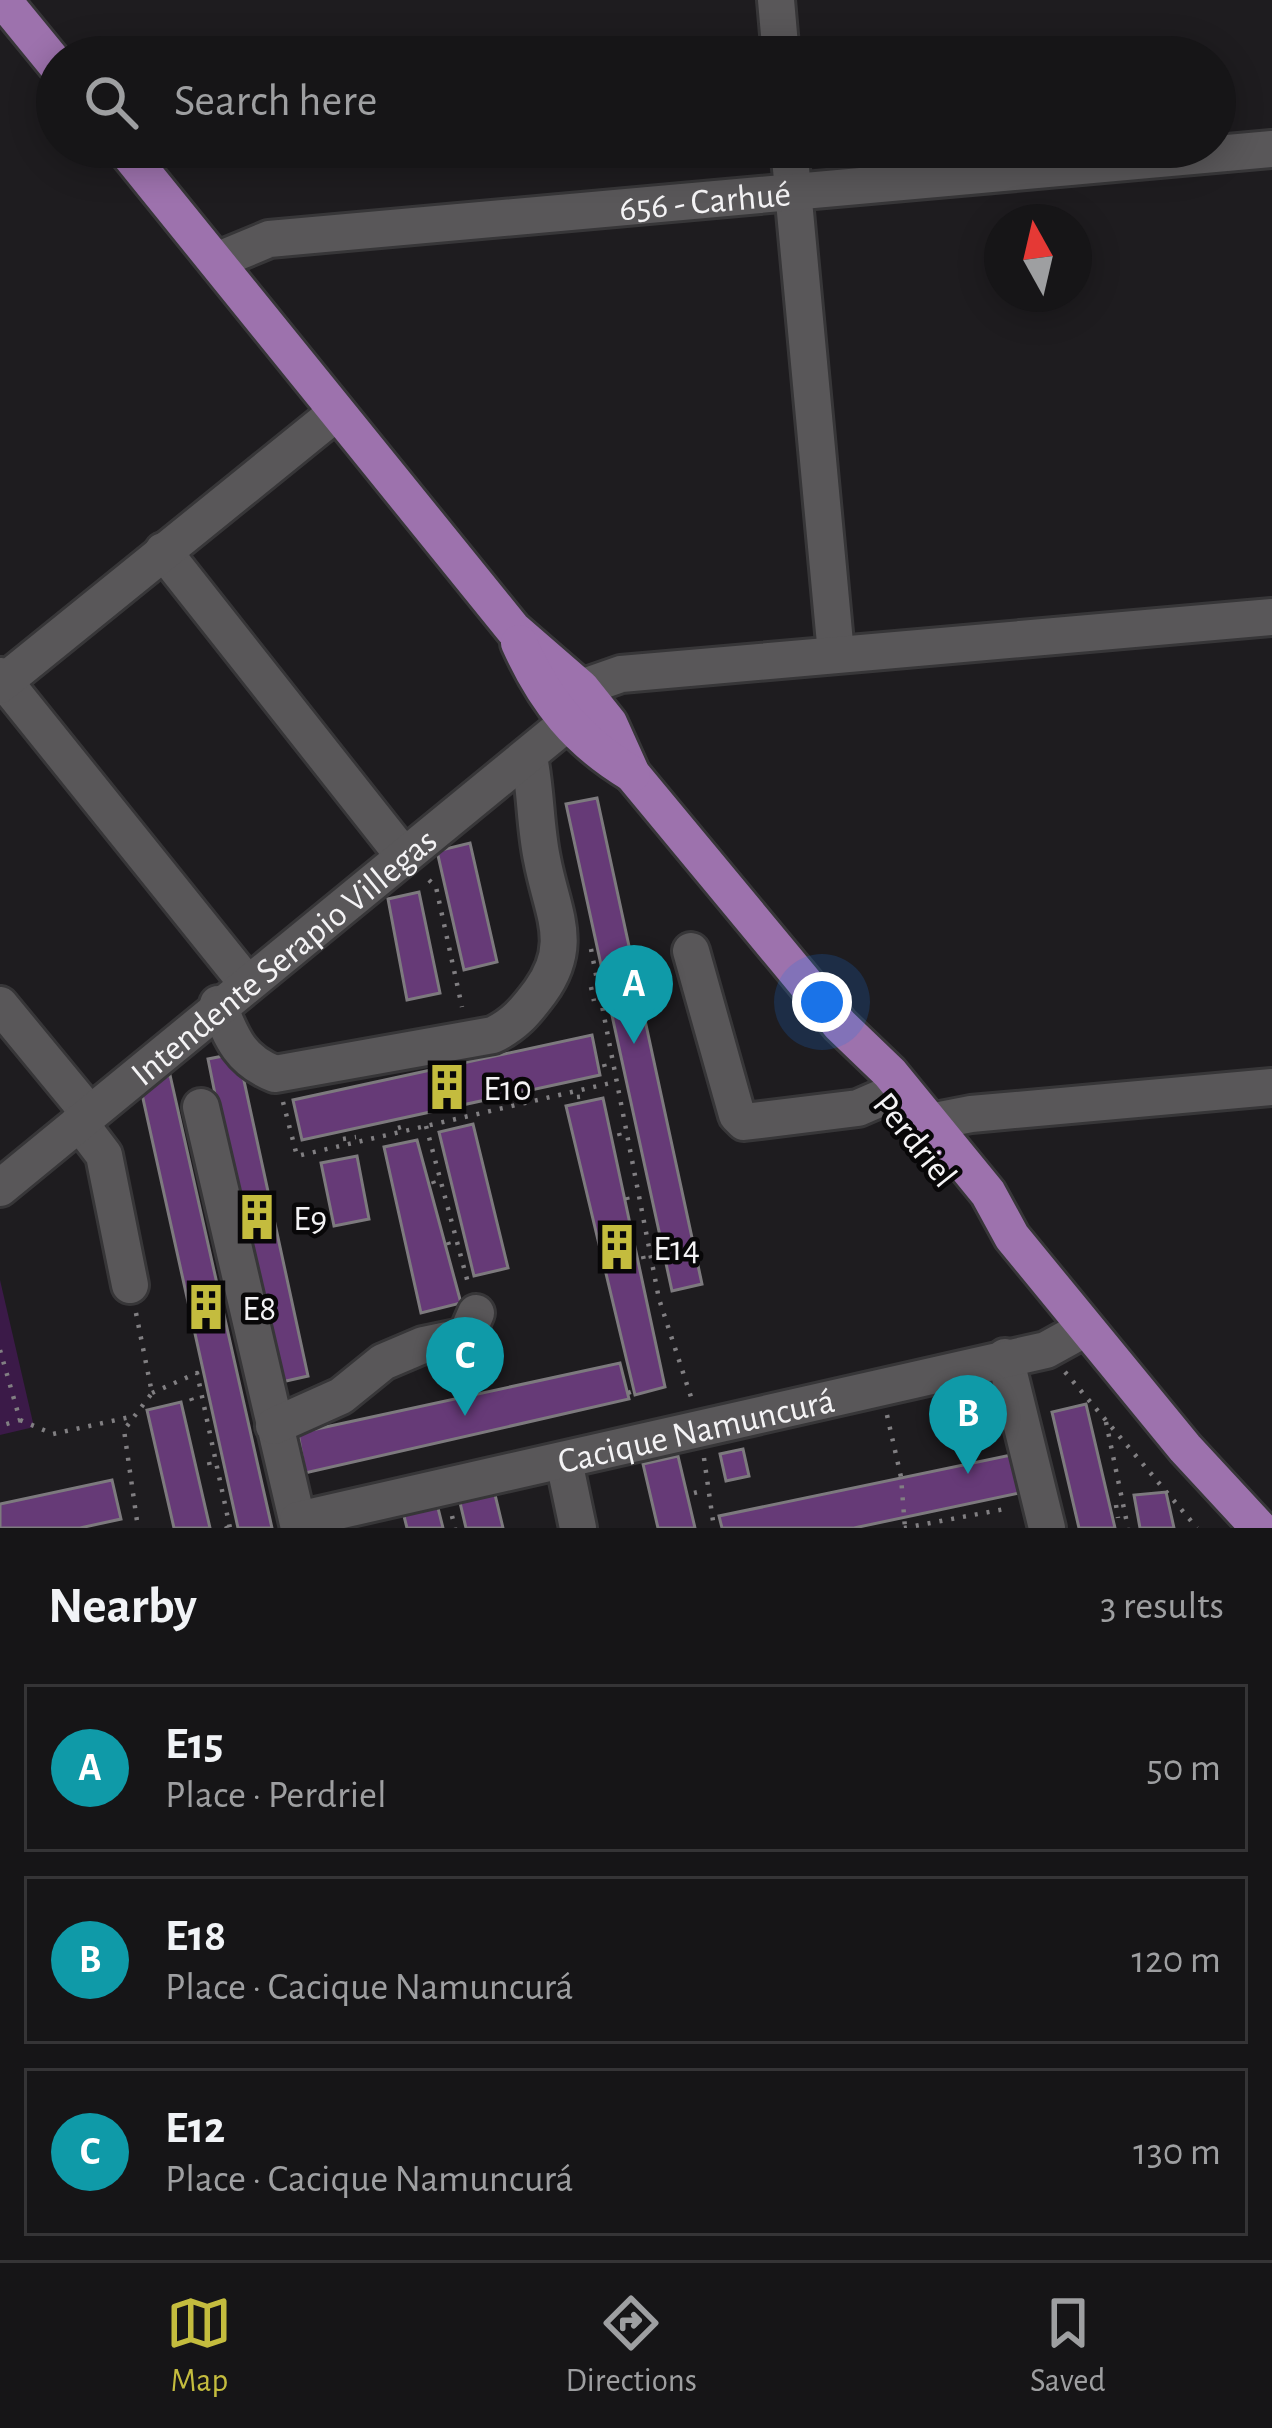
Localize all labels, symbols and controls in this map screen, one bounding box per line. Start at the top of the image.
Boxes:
search box [36,36,1236,168]
icon: search [78,69,144,135]
text: Search here [174,79,377,124]
street label: 656 - Carhué [618,176,792,228]
north arrow [984,204,1092,312]
street label: Intendente Serapio Villegas [125,822,444,1093]
pin: A [595,945,673,1044]
your location [792,972,852,1032]
building icon: E10 [422,1062,472,1112]
place label: E10 [483,1071,532,1107]
street label: Perdriel [866,1086,963,1194]
building icon: E9 [232,1192,282,1242]
place label: E9 [293,1201,327,1237]
building icon: E14 [592,1222,642,1272]
place label: E14 [653,1231,700,1267]
building icon: E8 [181,1282,231,1332]
place label: E8 [242,1291,276,1327]
pin: C [426,1317,504,1416]
pin: B [929,1375,1007,1474]
street label: Cacique Namuncurá [555,1383,838,1480]
text: Nearby [48,1581,197,1632]
text: 3 results [1100,1587,1224,1626]
text: E15 [165,1722,224,1767]
text: A [78,1749,102,1788]
text: 50 m [1146,1749,1221,1788]
text: Place · Perdriel [165,1776,387,1815]
text: E18 [165,1914,226,1959]
text: B [79,1941,101,1980]
text: 120 m [1132,1941,1221,1980]
text: Place · Cacique Namuncurá [165,1968,574,2007]
text: E12 [165,2106,225,2151]
text: C [80,2133,100,2172]
text: 130 m [1133,2133,1221,2172]
text: Place · Cacique Namuncurá [165,2160,574,2199]
tab: Map [166,2290,232,2402]
tab: Directions [565,2290,697,2402]
tab: Saved [1030,2290,1105,2402]

